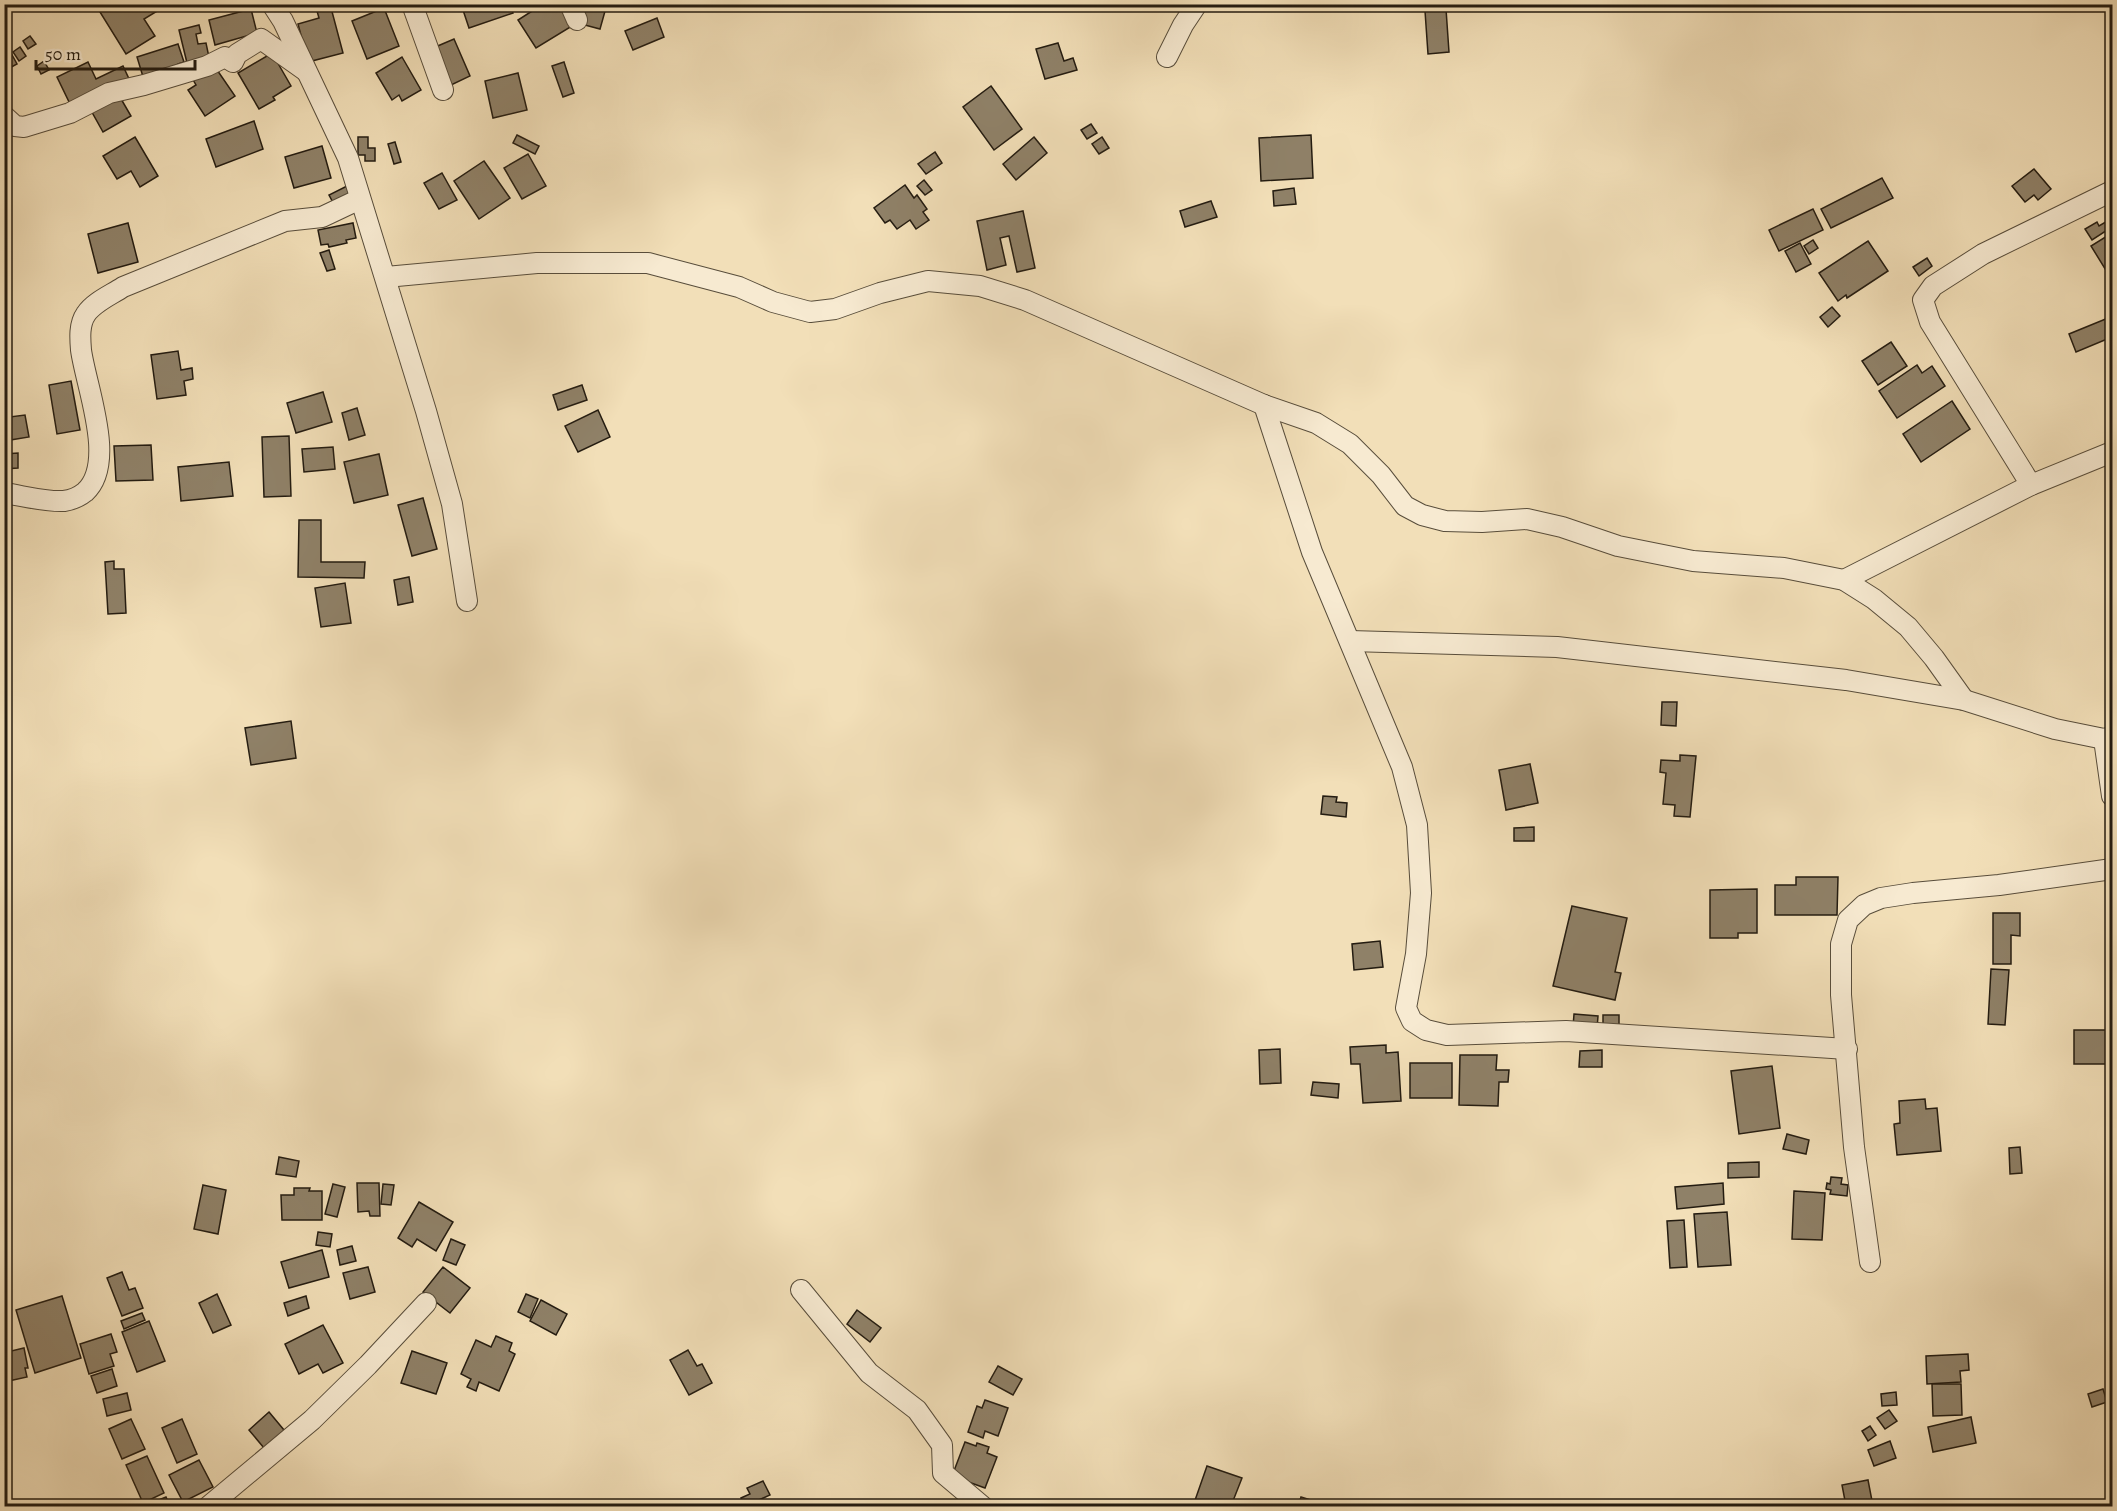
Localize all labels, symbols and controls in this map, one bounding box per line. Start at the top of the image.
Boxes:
scale bar [36,33,195,71]
text: 50 m [45,42,81,66]

